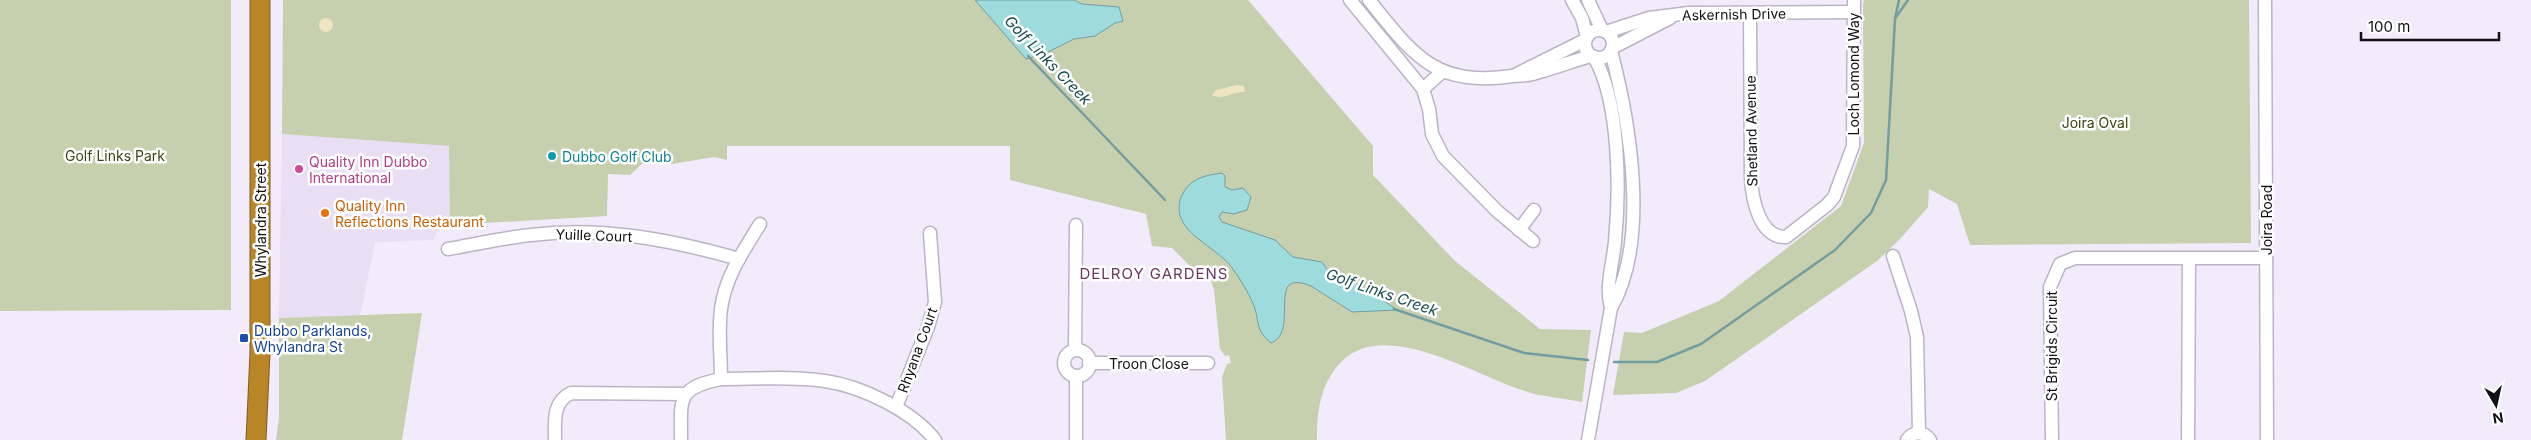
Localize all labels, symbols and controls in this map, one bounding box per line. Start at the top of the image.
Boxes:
street label: Askernish Drive [1682,5,1786,23]
scale bar [2361,10,2498,42]
water label: Golf Links Creek [1001,11,1096,109]
street label: Loch Lomond Way [1845,12,1862,135]
text: 100 m [2368,17,2410,36]
street label: Shetland Avenue [1742,75,1760,187]
park label: Joira Oval [2062,114,2128,131]
park label: Golf Links Park [65,147,165,164]
place label: Dubbo Golf Club [562,148,672,165]
marker: Dubbo Golf Club [546,150,558,162]
place label: Quality Inn Dubbo International [309,153,427,186]
street label: Whylandra Street [252,162,269,277]
marker: Quality Inn Dubbo International [293,163,305,175]
street label: Joira Road [2258,185,2275,255]
place label: Quality Inn Reflections Restaurant [335,197,484,230]
marker: Quality Inn Reflections Restaurant [319,207,331,219]
street label: Yuille Court [555,225,633,245]
district label: DELROY GARDENS [1080,264,1228,283]
water label: Golf Links Creek [1324,264,1441,320]
street label: St Brigids Circuit [2043,290,2060,401]
street label: Rhyana Court [894,305,940,395]
place label: Dubbo Parklands, Whylandra St [254,322,371,355]
marker: Dubbo Parklands, Whylandra St [238,332,250,344]
street label: Troon Close [1109,355,1189,372]
north arrow [2471,380,2521,430]
text: N [2492,409,2505,428]

